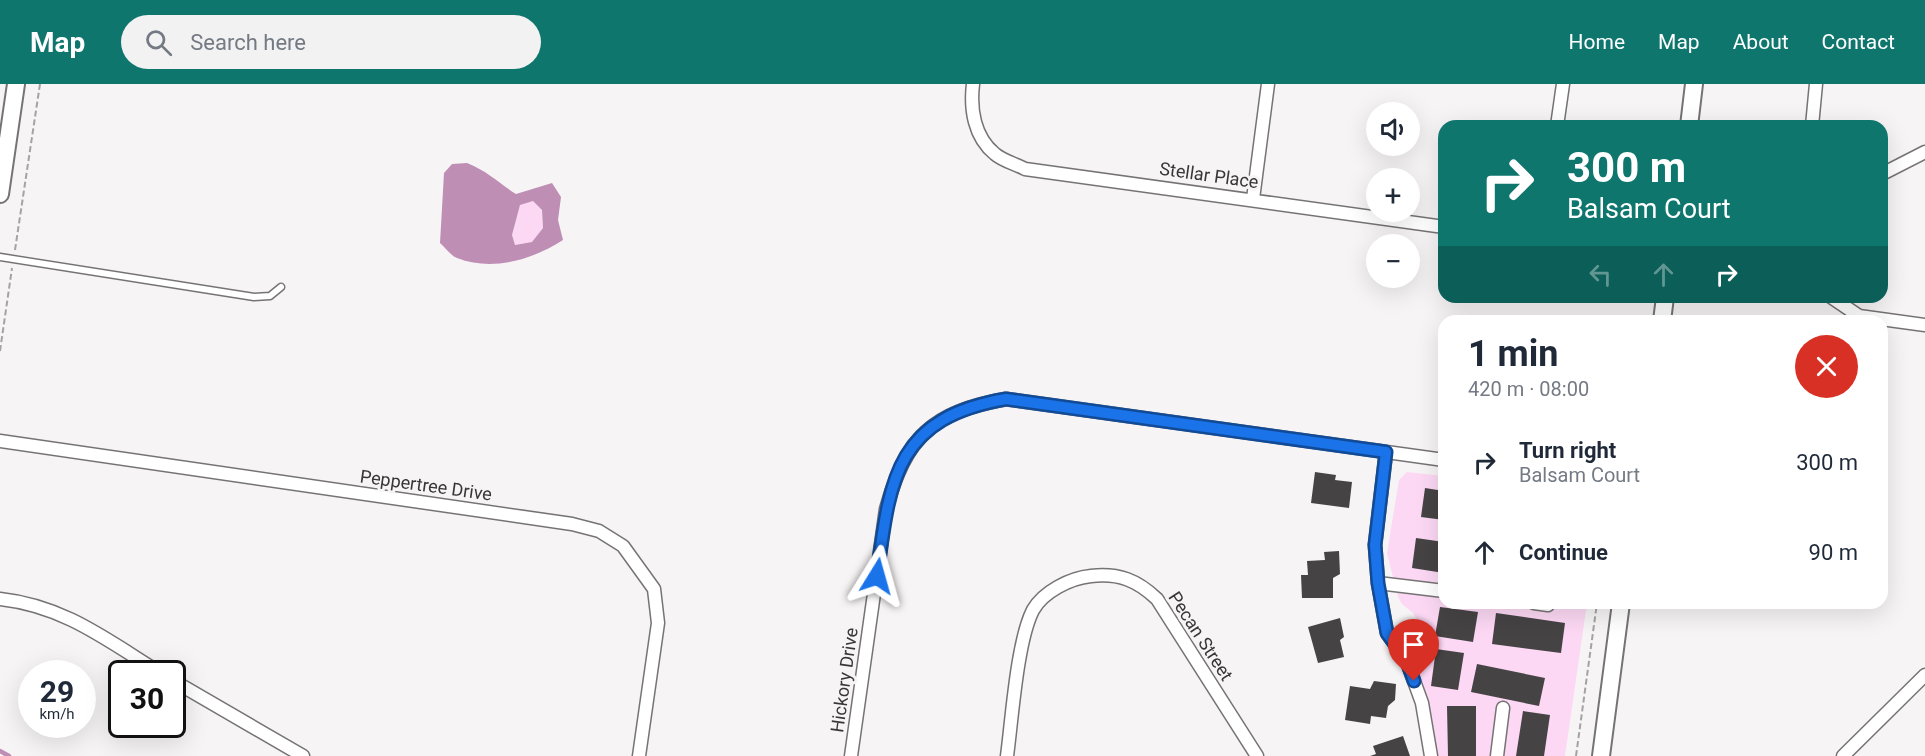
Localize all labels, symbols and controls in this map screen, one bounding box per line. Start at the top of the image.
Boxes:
search box [121,15,541,69]
text: Map [30,26,85,59]
icon: search [142,26,175,59]
text: Search here [190,30,306,55]
text: Home [1569,30,1625,54]
text: Map [1658,30,1700,54]
text: About [1733,30,1789,54]
text: Contact [1822,30,1895,54]
map controls [1366,102,1420,288]
button: sound [1366,102,1420,156]
text: 300 m [1567,143,1686,192]
icon: right [1468,144,1546,222]
street label: Stellar Place [1158,158,1260,192]
button: + [1366,168,1420,222]
text: Balsam Court [1567,193,1731,225]
button: − [1366,234,1420,288]
icon: left [1584,258,1617,291]
icon: ahead [1647,258,1680,291]
icon: right [1710,258,1743,291]
text: 1 min [1468,333,1559,375]
button: close [1795,335,1858,398]
text: 420 m · 08:00 [1468,377,1589,401]
text: Turn right [1519,438,1616,463]
icon: right [1468,446,1501,479]
text: 300 m [1796,450,1858,475]
text: Balsam Court [1519,463,1640,487]
street label: Peppertree Drive [359,465,493,505]
icon: ahead [1468,536,1501,569]
text: Continue [1519,540,1608,565]
text: 90 m [1809,540,1858,565]
position arrow [845,544,909,608]
street label: Pecan Street [1164,588,1238,685]
pin [1388,619,1439,681]
street label: Hickory Drive [826,626,862,734]
icon: arrive [1397,628,1430,661]
speed limit sign: 30 [108,660,186,738]
text: 29 [40,674,74,709]
text: km/h [39,705,75,723]

